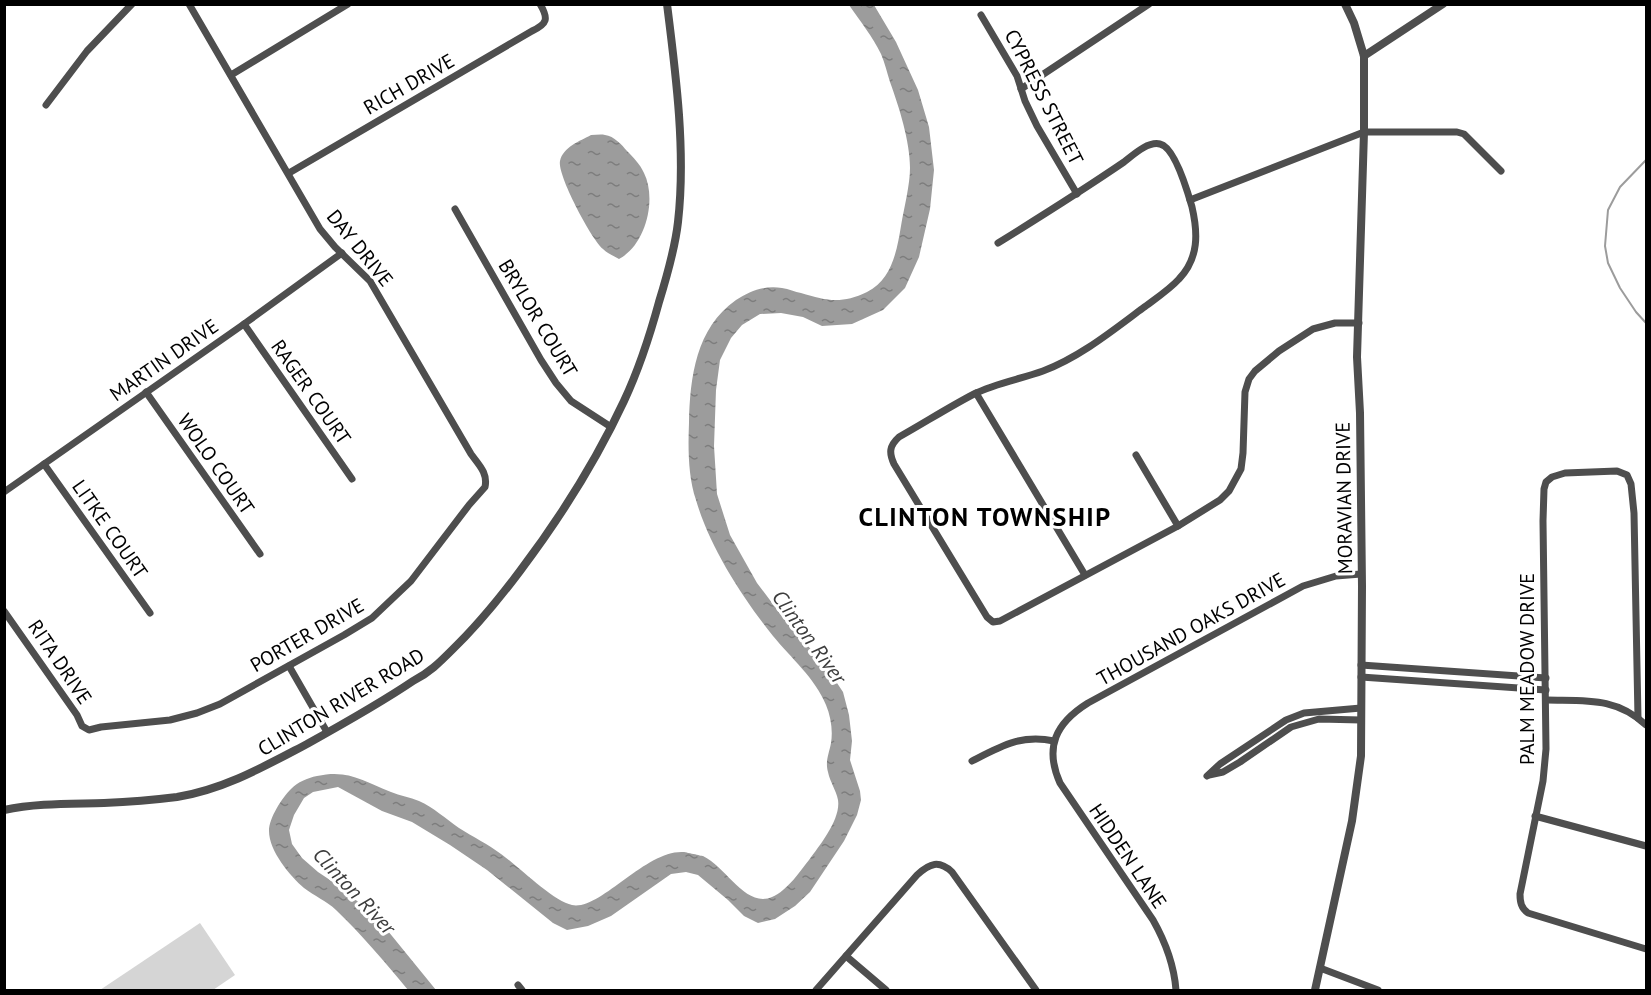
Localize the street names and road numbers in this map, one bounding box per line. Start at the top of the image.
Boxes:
street label: CYPRESS STREET [999,25,1089,169]
street label: RICH DRIVE [359,48,459,120]
street label: DAY DRIVE [321,204,399,292]
street label: BRYLOR COURT [493,254,583,382]
street label: MARTIN DRIVE [105,313,223,407]
street label: RAGER COURT [265,334,357,450]
street label: WOLO COURT [172,409,260,519]
street label: MORAVIAN DRIVE [1330,422,1358,574]
street label: LITKE COURT [66,474,154,584]
street label: THOUSAND OAKS DRIVE [1092,566,1290,692]
street label: PALM MEADOW DRIVE [1514,573,1540,765]
street label: PORTER DRIVE [245,592,369,678]
street label: RITA DRIVE [22,615,98,709]
street label: CLINTON RIVER ROAD [253,642,429,762]
street label: HIDDEN LANE [1083,798,1173,914]

